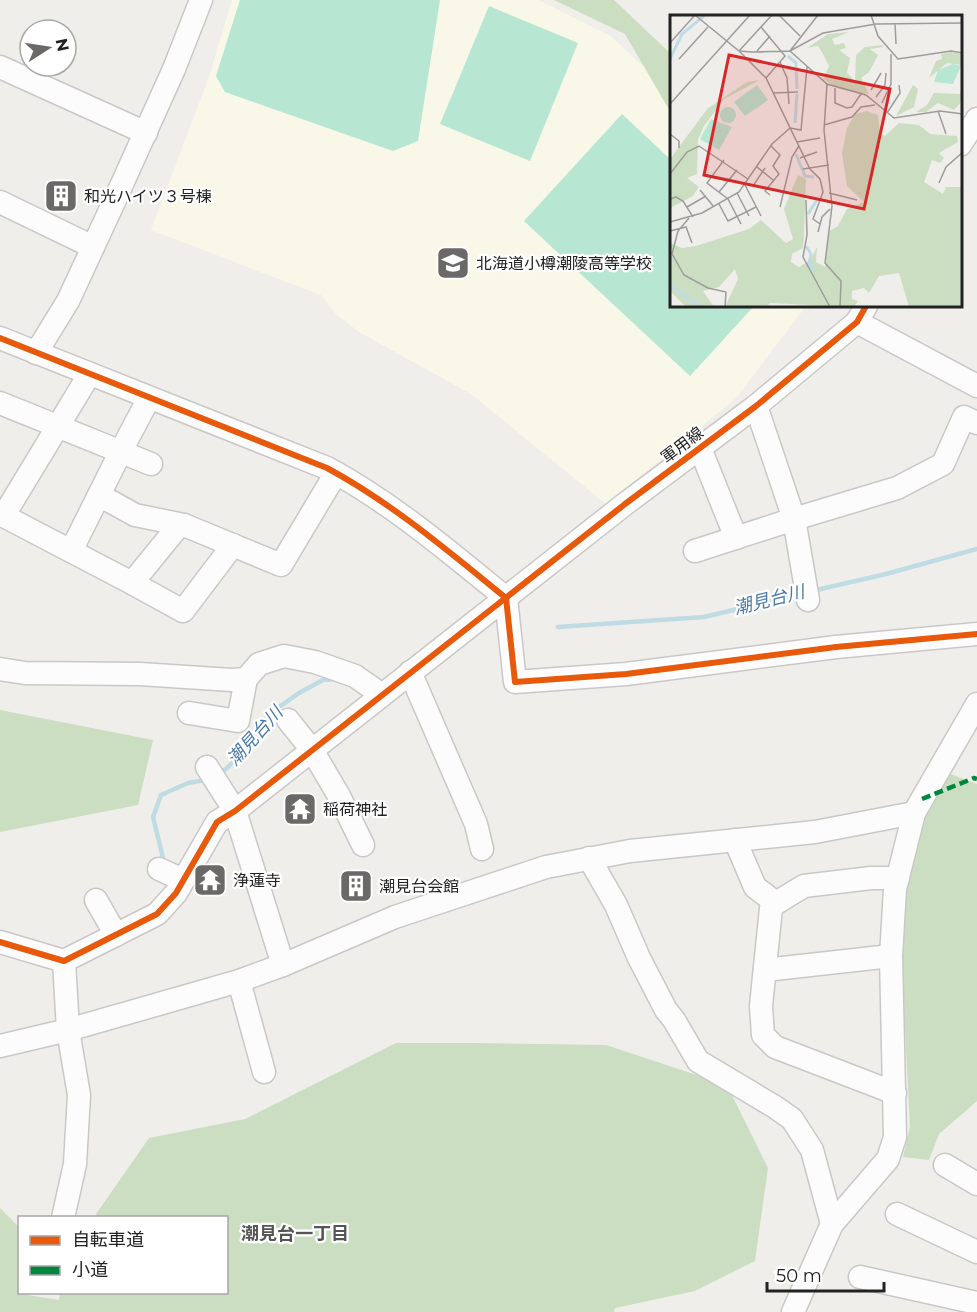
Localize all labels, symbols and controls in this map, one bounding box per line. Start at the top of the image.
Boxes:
inset map [670,15,962,308]
north arrow [18,18,78,78]
text: N [52,37,73,53]
building icon: 和光ハイツ３号棟 [43,178,79,214]
place label: 和光ハイツ３号棟 [84,187,212,206]
school or university icon: 北海道小樽潮陵高等学校 [435,245,471,281]
place label: 北海道小樽潮陵高等学校 [476,254,652,273]
street label: 軍用線 [657,423,707,467]
water label: 潮見台川 [731,580,809,619]
water label: 潮見台川 [223,700,289,770]
temple icon: 稲荷神社 [282,791,318,827]
place label: 稲荷神社 [323,800,387,819]
temple icon: 浄蓮寺 [192,862,228,898]
building icon: 潮見台会館 [338,868,374,904]
place label: 浄蓮寺 [233,871,281,890]
place label: 潮見台会館 [379,877,459,896]
legend [18,1216,228,1294]
district label: 潮見台一丁目 [241,1223,349,1245]
text: 自転車道 [72,1229,144,1251]
scale bar [767,1255,884,1293]
text: 小道 [72,1259,108,1281]
text: 50 m [776,1265,822,1287]

